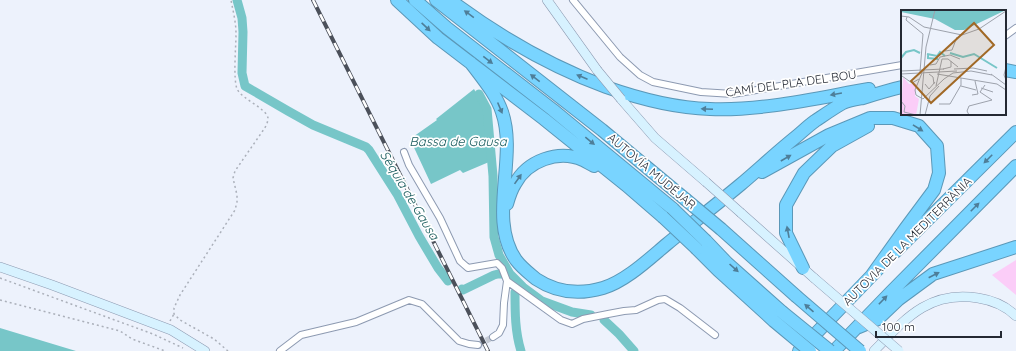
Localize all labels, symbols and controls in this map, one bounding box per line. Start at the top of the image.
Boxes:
one-way arrow [463,10,474,18]
inset map [901,10,1006,115]
one-way arrow [421,22,431,32]
one-way arrow [483,56,494,65]
street label: CAMÍ DEL PLA DEL BOU [725,66,857,100]
one-way arrow [530,74,540,82]
one-way arrow [575,74,587,80]
one-way arrow [830,92,842,98]
one-way arrow [497,102,503,114]
one-way arrow [701,105,713,112]
one-way arrow [913,124,924,131]
street label: AUTOVÍA MUDÉJAR [605,130,699,212]
water label: Bassa de Gausa [409,133,508,149]
one-way arrow [585,137,596,145]
water label: Séquia de Gausa [377,147,444,244]
one-way arrow [983,154,993,164]
one-way arrow [780,155,792,162]
street label: AUTOVIA DE LA MEDITERRÀNIA [839,173,975,309]
one-way arrow [514,174,522,185]
one-way arrow [970,202,980,212]
one-way arrow [784,226,790,239]
one-way arrow [729,264,739,273]
one-way arrow [928,272,939,278]
one-way arrow [878,295,888,305]
one-way arrow [804,303,815,312]
scale bar [876,313,1001,339]
text: 100 m [882,319,915,334]

